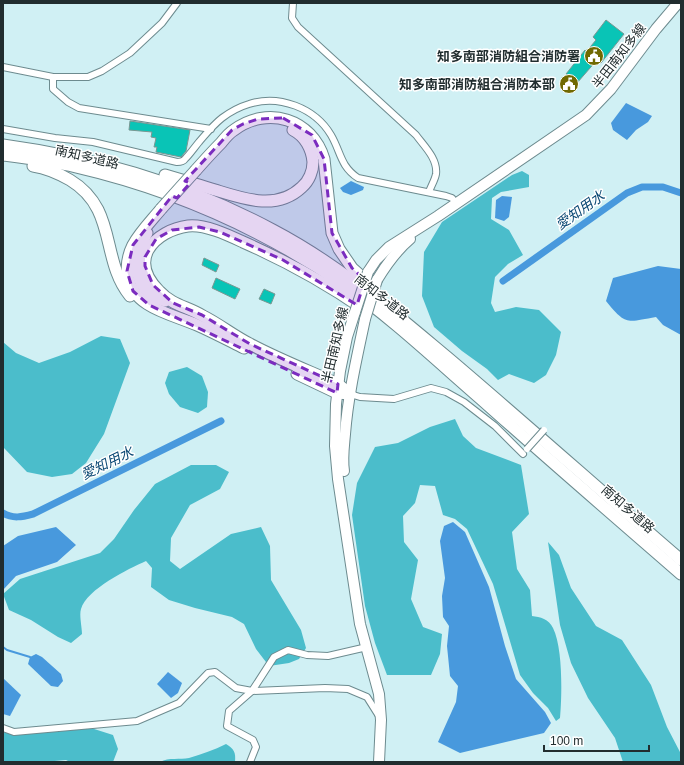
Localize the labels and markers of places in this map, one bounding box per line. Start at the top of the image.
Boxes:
public building icon: 知多南部消防組合消防署 [583,45,605,67]
place label: 知多南部消防組合消防署 [437,49,580,64]
public building icon: 知多南部消防組合消防本部 [558,73,580,95]
place label: 知多南部消防組合消防本部 [399,77,555,92]

